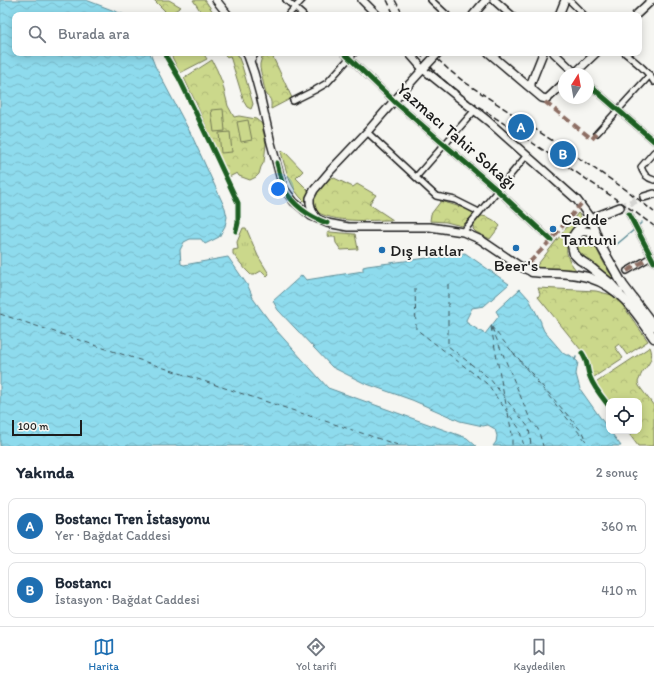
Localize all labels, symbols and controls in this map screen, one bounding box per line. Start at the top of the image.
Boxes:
search box [12,12,642,56]
icon: search [26,23,48,45]
text: Burada ara [58,25,130,43]
north arrow [558,68,594,104]
street label: Yazmacı Tahir Sokağı [393,78,521,194]
pin: A [508,112,534,142]
pin: B [550,139,576,169]
your location [268,179,288,199]
place label: Cadde Tantuni [561,209,617,249]
marker: Cadde Tantuni [548,224,558,234]
place label: Dış Hatlar [390,240,464,260]
marker: Beer's [511,243,521,253]
marker: Dış Hatlar [377,245,387,255]
place label: Beer's [494,255,538,275]
map controls [606,398,642,434]
button: locate [606,398,642,434]
scale bar [12,418,82,437]
text: 100 m [18,420,48,433]
text: Yakında [16,462,74,482]
text: 2 sonuç [596,465,638,480]
text: Bostancı Tren İstasyonu [55,510,210,528]
text: A [26,519,34,534]
text: 360 m [601,519,637,534]
text: Yer · Bağdat Caddesi [55,528,171,543]
text: Bostancı [55,574,111,592]
text: B [26,583,34,598]
text: 410 m [601,583,637,598]
text: İstasyon · Bağdat Caddesi [55,592,200,607]
tab: Harita [89,636,119,673]
tab: Yol tarifi [296,636,336,673]
tab: Kaydedilen [513,636,565,673]

